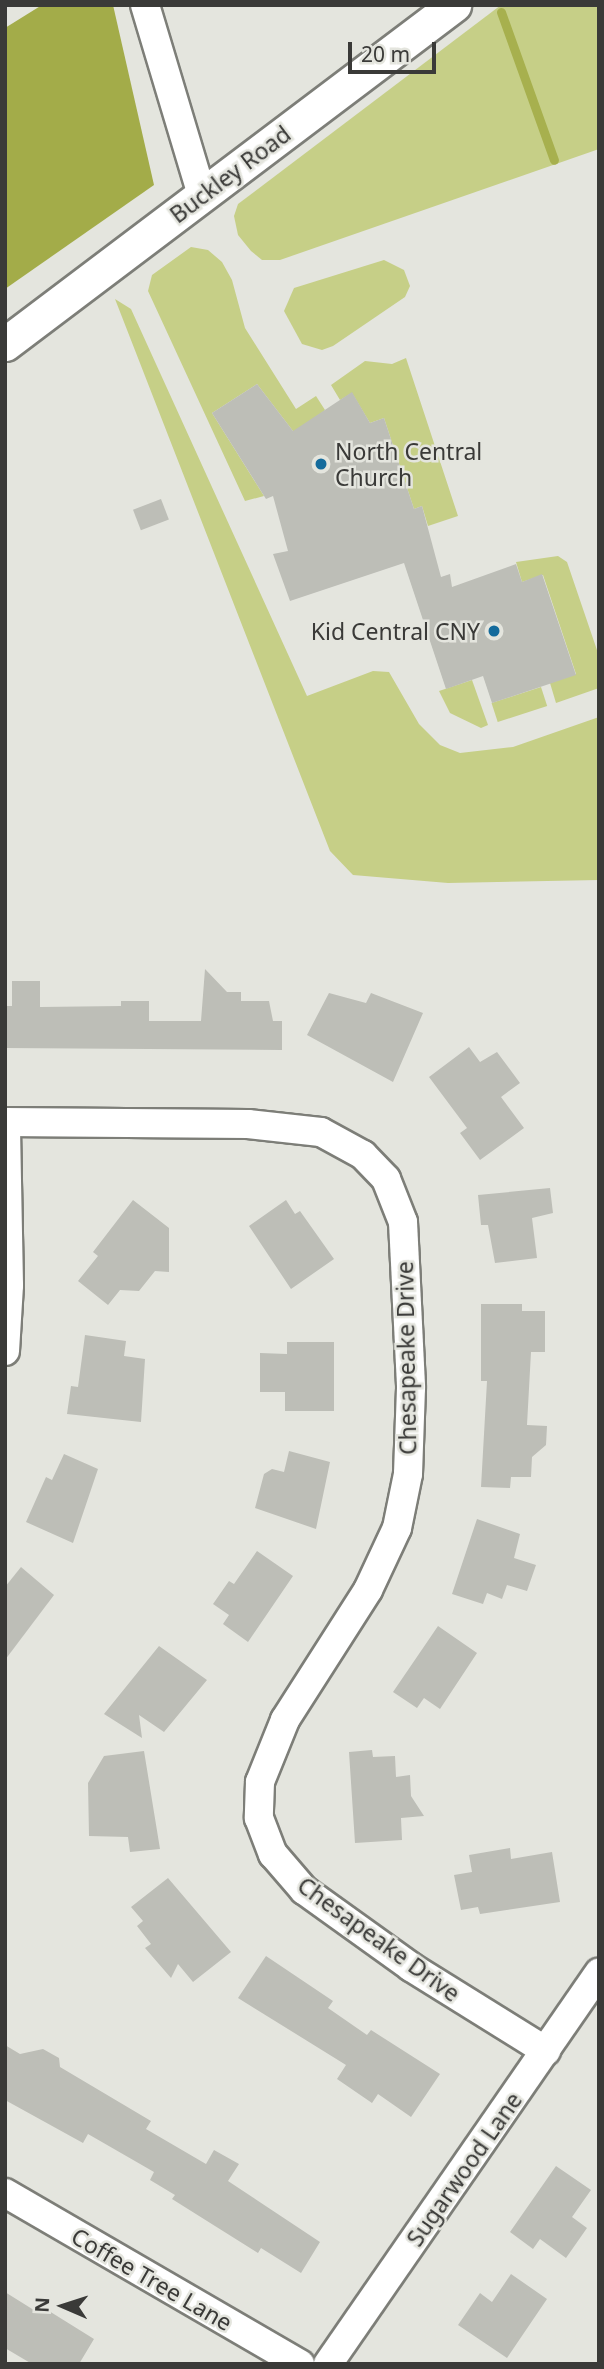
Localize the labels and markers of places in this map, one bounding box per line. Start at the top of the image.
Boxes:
place label: North Central Church [335,437,482,491]
marker: North Central Church [313,456,329,472]
place label: Kid Central CNY [311,617,480,645]
marker: Kid Central CNY [486,623,502,639]

